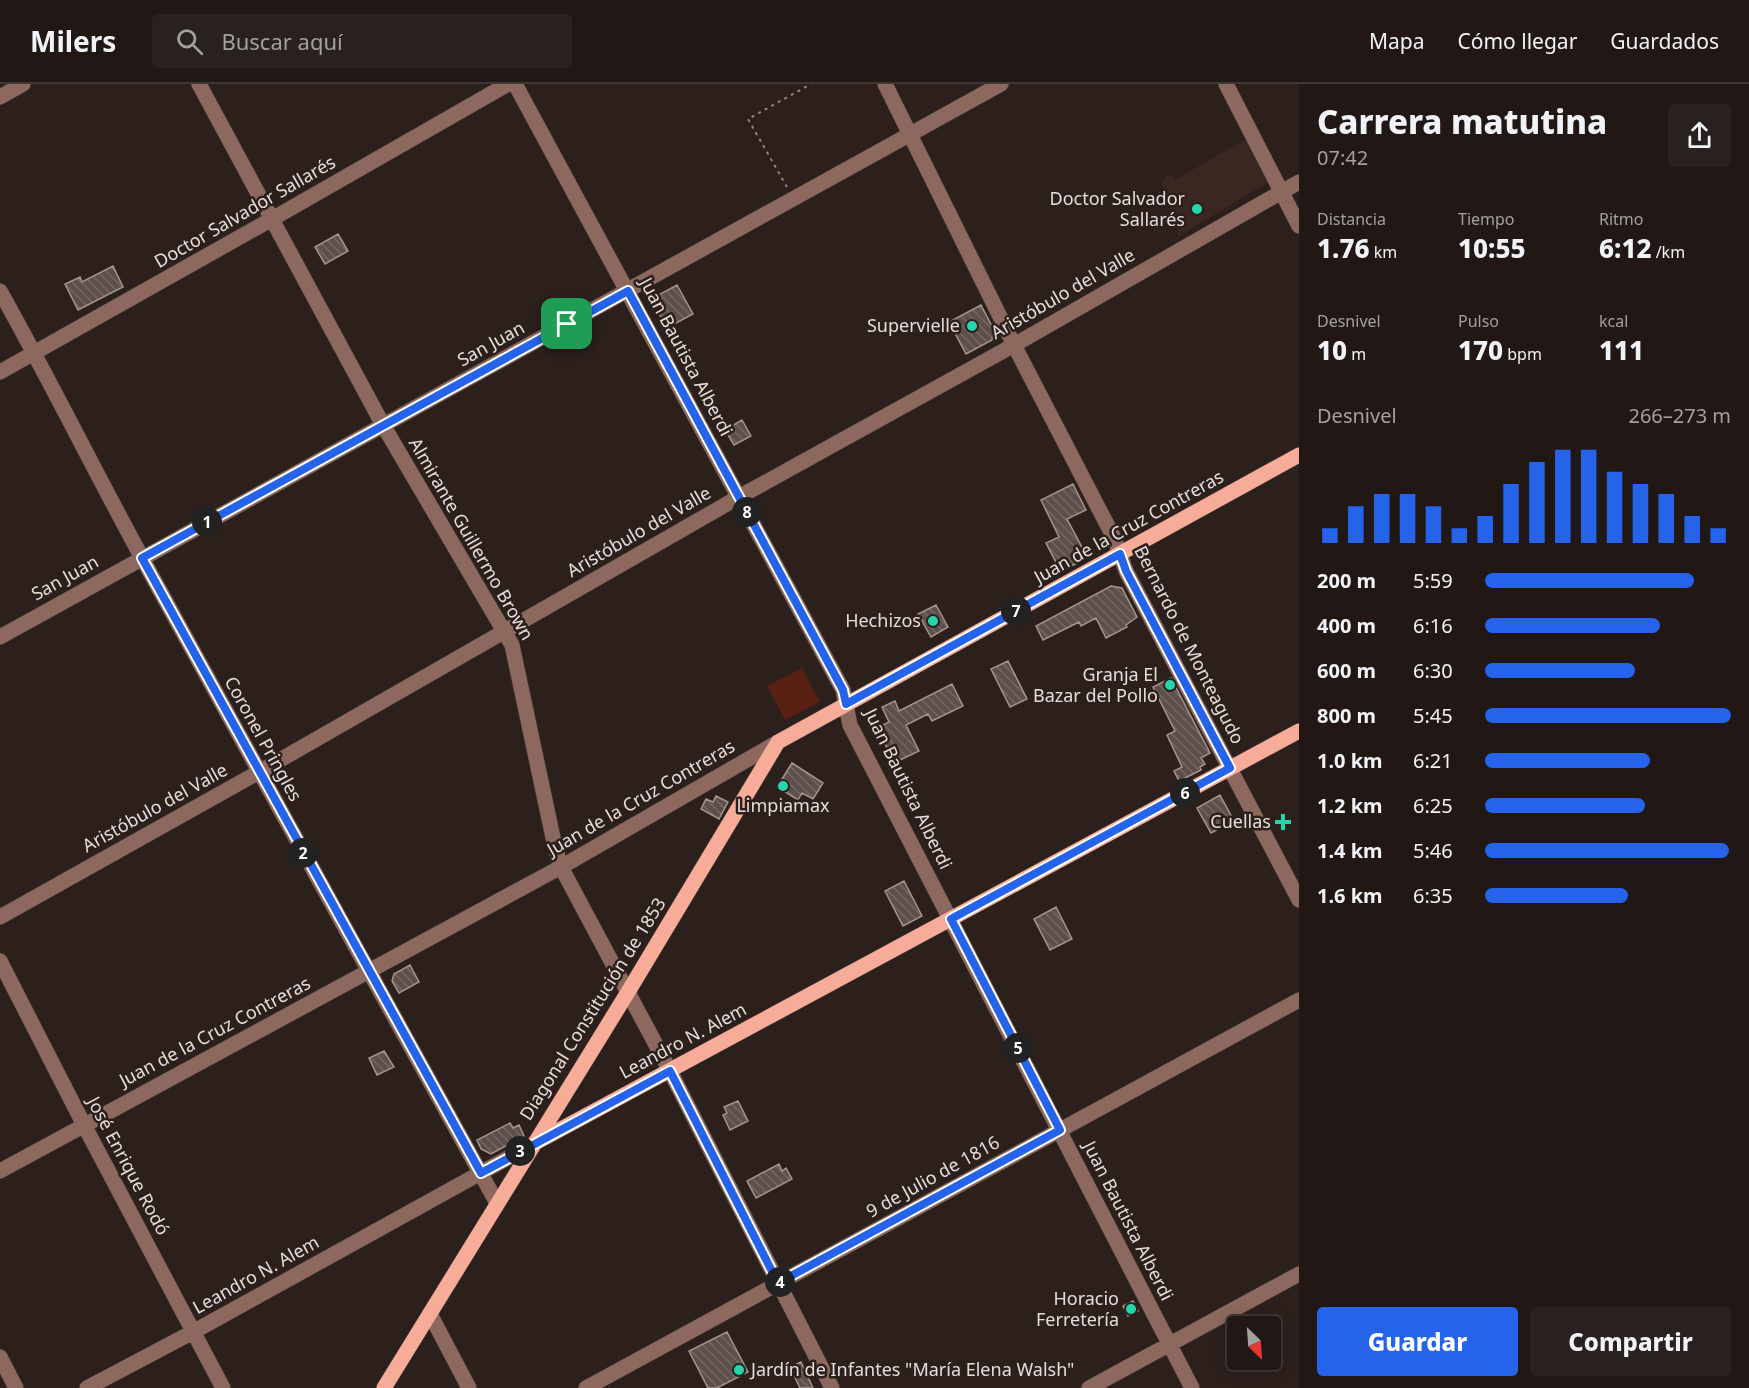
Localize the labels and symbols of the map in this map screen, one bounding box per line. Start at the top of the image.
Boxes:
street label: Doctor Salvador Sallarés [150,149,339,273]
place label: Doctor Salvador Sallarés [1050,186,1186,231]
marker: Doctor Salvador Sallarés [1190,202,1204,216]
street label: Aristóbulo del Valle [986,242,1139,344]
street label: Juan Bautista Alberdi [634,271,739,440]
pin [541,298,592,349]
place label: Supervielle [867,313,960,337]
street label: San Juan [453,315,528,371]
marker: Supervielle [965,319,979,333]
street label: Almirante Guillermo Brown [404,433,540,644]
street label: Juan de la Cruz Contreras [1028,464,1228,589]
street label: Aristóbulo del Valle [562,480,715,582]
pin: 8 [732,497,762,527]
pin: 1 [192,507,222,537]
street label: Bernardo de Monteagudo [1129,541,1250,748]
street label: San Juan [27,549,102,605]
pin: 7 [1001,596,1031,626]
place label: Hechizos [845,608,921,632]
marker: Hechizos [926,614,940,628]
place label: Granja El Bazar del Pollo [1033,662,1158,707]
street label: Coronel Pringles [220,672,308,805]
marker: Granja El Bazar del Pollo [1163,678,1177,692]
street label: Juan Bautista Alberdi [859,702,958,873]
street label: Juan de la Cruz Contreras [540,733,739,862]
street label: Aristóbulo del Valle [78,757,231,857]
pin: 6 [1170,778,1200,808]
marker: Limpiamax [776,779,790,793]
place label: Limpiamax [736,793,830,817]
place label: Cuellas [1210,809,1271,833]
marker: Cuellas [1276,815,1290,829]
pin: 2 [288,838,318,868]
street label: Diagonal Constitución de 1853 [514,893,671,1124]
street label: Juan de la Cruz Contreras [113,970,314,1093]
street label: Leandro N. Alem [615,996,750,1084]
pin: 5 [1003,1033,1033,1063]
street label: José Enrique Rodó [81,1090,176,1239]
street label: 9 de Julio de 1816 [862,1130,1003,1223]
street label: Juan Bautista Alberdi [1077,1135,1180,1304]
pin: 3 [505,1136,535,1166]
street label: Leandro N. Alem [188,1229,323,1319]
pin: 4 [765,1267,795,1297]
place label: Horacio Ferretería [1036,1286,1119,1331]
marker: Horacio Ferretería [1124,1302,1138,1316]
north arrow [1227,1316,1281,1370]
place label: Jardín de Infantes "María Elena Walsh" [749,1357,1074,1381]
marker: Jardín de Infantes "María Elena Walsh" [732,1363,746,1377]

